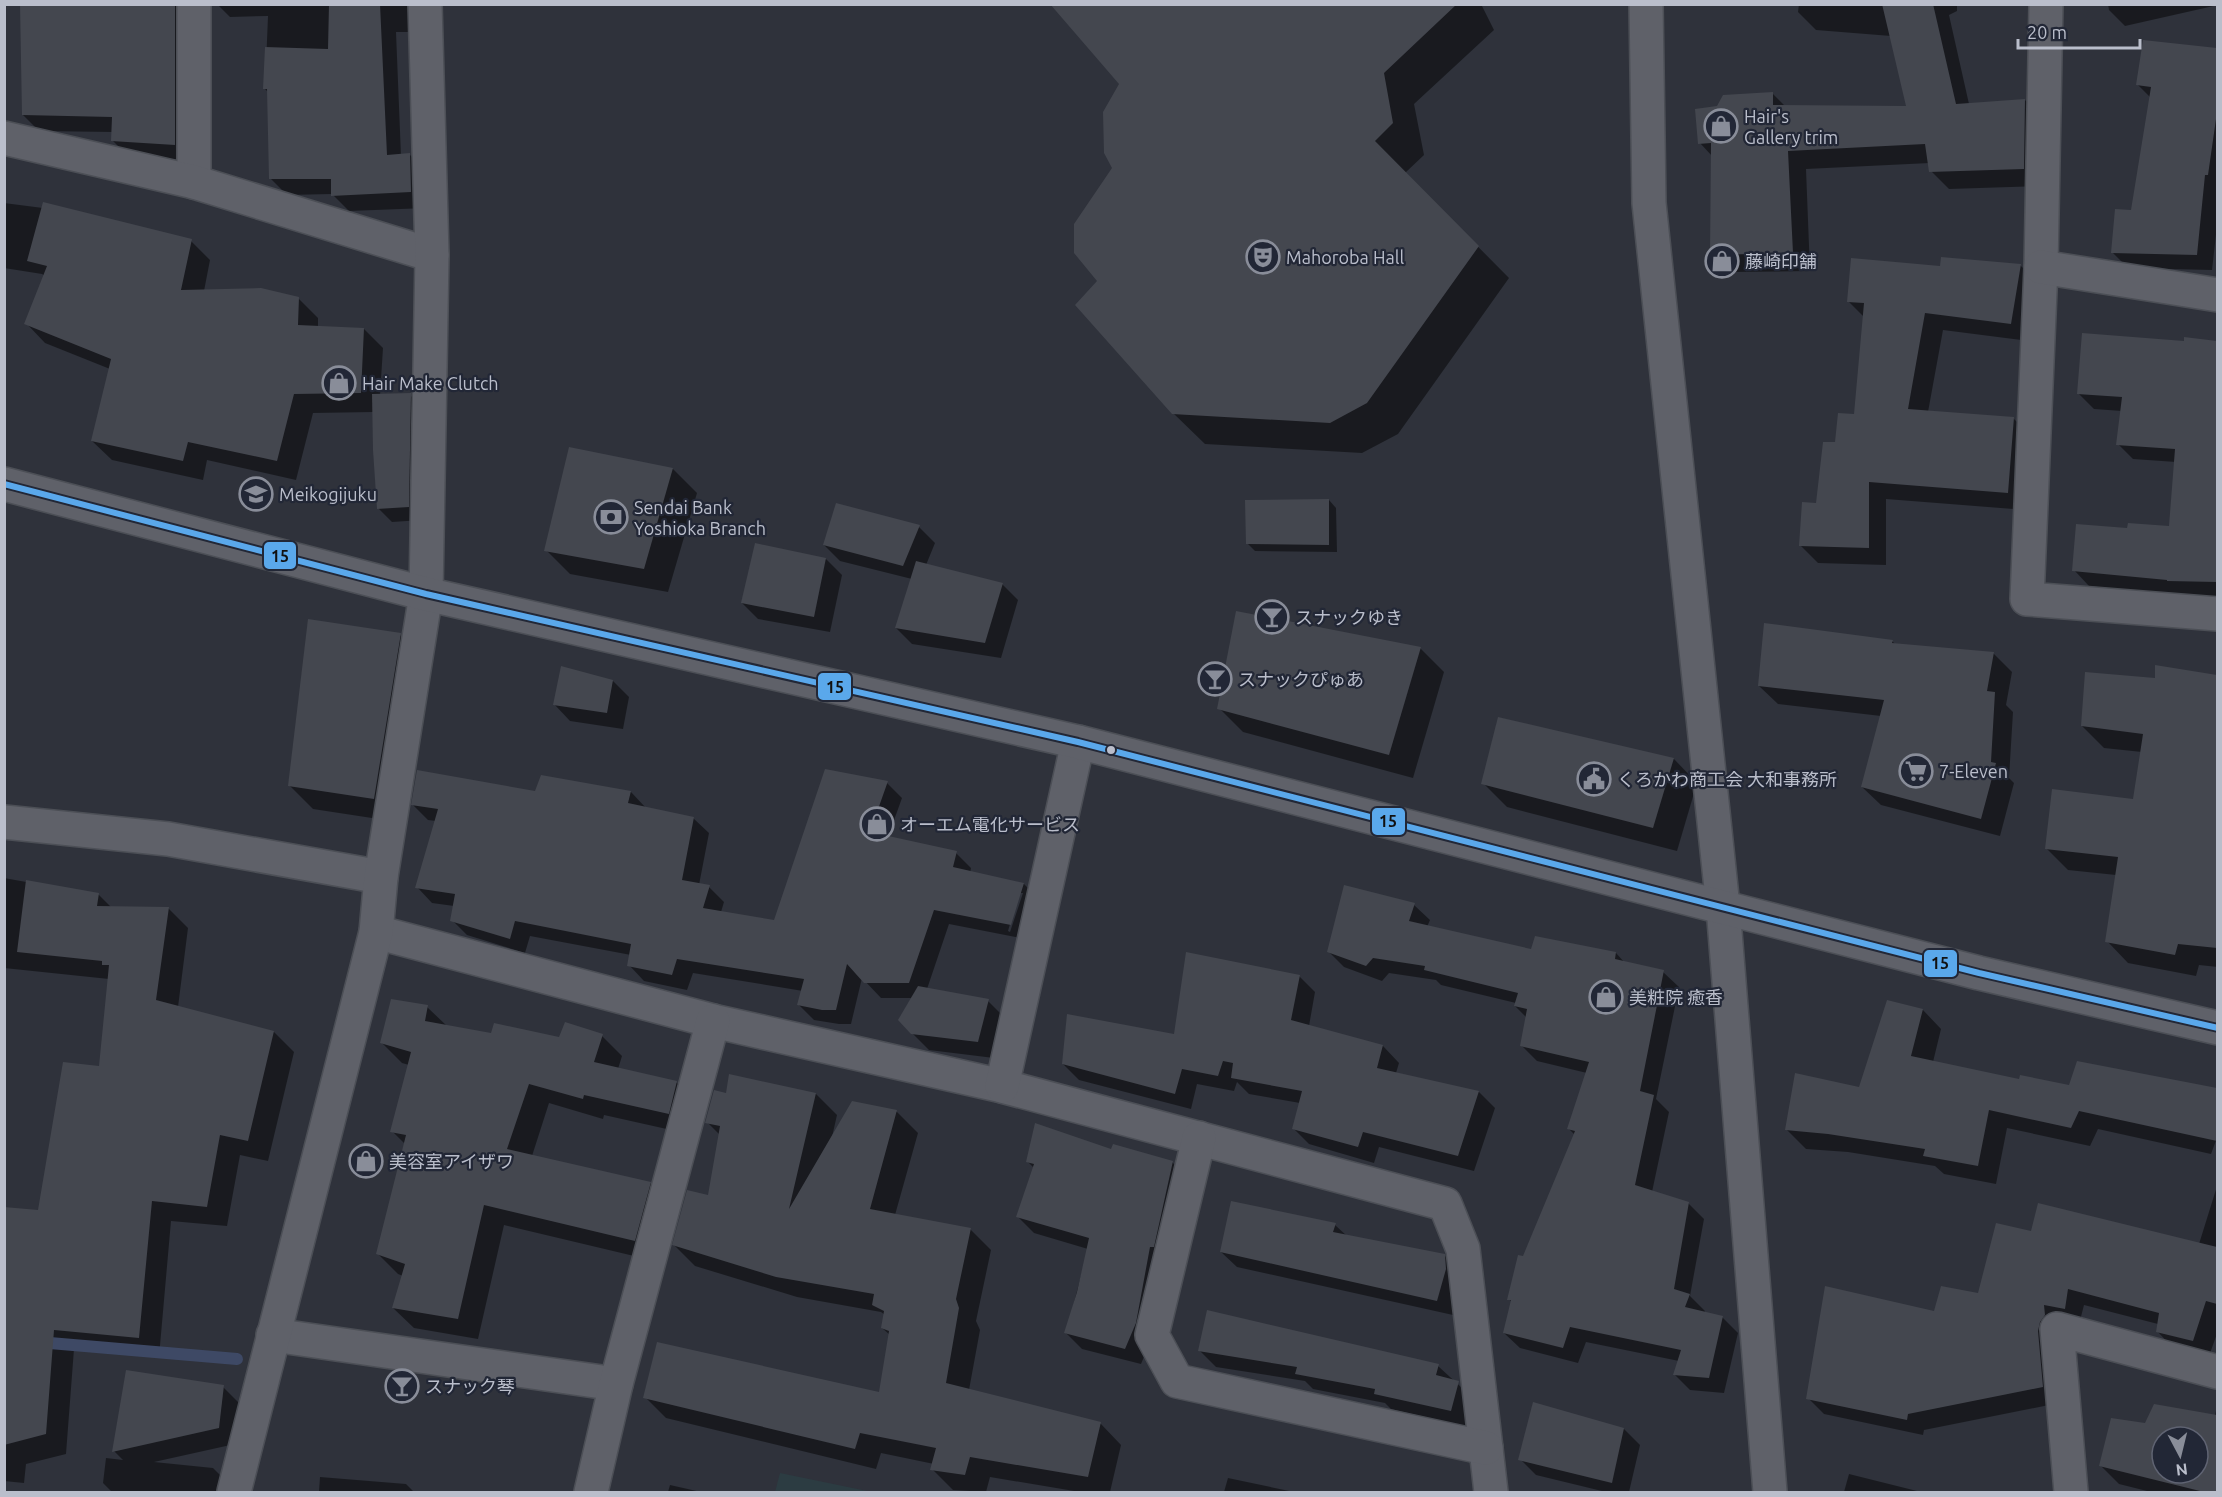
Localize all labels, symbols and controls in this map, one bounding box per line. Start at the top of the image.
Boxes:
scale bar [2018,12,2140,50]
text: 20 m [2027,22,2067,42]
place label: Hair's Gallery trim [1744,106,1838,147]
shop icon: Hair's Gallery trim [1703,108,1739,144]
theatre icon: Mahoroba Hall [1245,239,1281,275]
shop icon: 藤崎印舗 [1704,243,1740,279]
place label: Mahoroba Hall [1286,247,1404,267]
place label: 藤崎印舗 [1745,251,1817,271]
shop icon: Hair Make Clutch [321,365,357,401]
place label: Hair Make Clutch [362,373,499,393]
school or university icon: Meikogijuku [238,476,274,512]
place label: Meikogijuku [279,484,377,504]
place label: Sendai Bank Yoshioka Branch [634,497,766,538]
bank icon: Sendai Bank Yoshioka Branch [593,499,629,535]
line badge: 15 [263,541,297,570]
text: 15 [271,547,289,565]
bar icon: スナックゆき [1254,599,1290,635]
place label: スナックゆき [1295,607,1403,627]
bar icon: スナックぴゅあ [1197,661,1233,697]
place label: スナックぴゅあ [1238,669,1364,689]
line badge: 15 [817,672,852,701]
text: 15 [826,678,844,696]
unlabelled marker [1105,744,1117,756]
supermarket icon: 7-Eleven [1898,753,1934,789]
public building icon: くろかわ商工会 大和事務所 [1576,761,1612,797]
place label: 7-Eleven [1939,761,2008,781]
place label: くろかわ商工会 大和事務所 [1617,769,1837,789]
shop icon: オーエム電化サービス [859,806,895,842]
line badge: 15 [1371,807,1406,836]
text: 15 [1379,812,1397,830]
place label: オーエム電化サービス [900,814,1080,834]
line badge: 15 [1923,949,1958,978]
text: 15 [1931,954,1949,972]
shop icon: 美粧院 癒香 [1588,979,1624,1015]
place label: 美粧院 癒香 [1629,987,1723,1007]
shop icon: 美容室アイザワ [348,1143,384,1179]
place label: 美容室アイザワ [389,1151,514,1171]
bar icon: スナック琴 [384,1368,420,1404]
place label: スナック琴 [425,1376,515,1396]
north arrow [2150,1425,2210,1485]
text: N [2175,1460,2189,1480]

